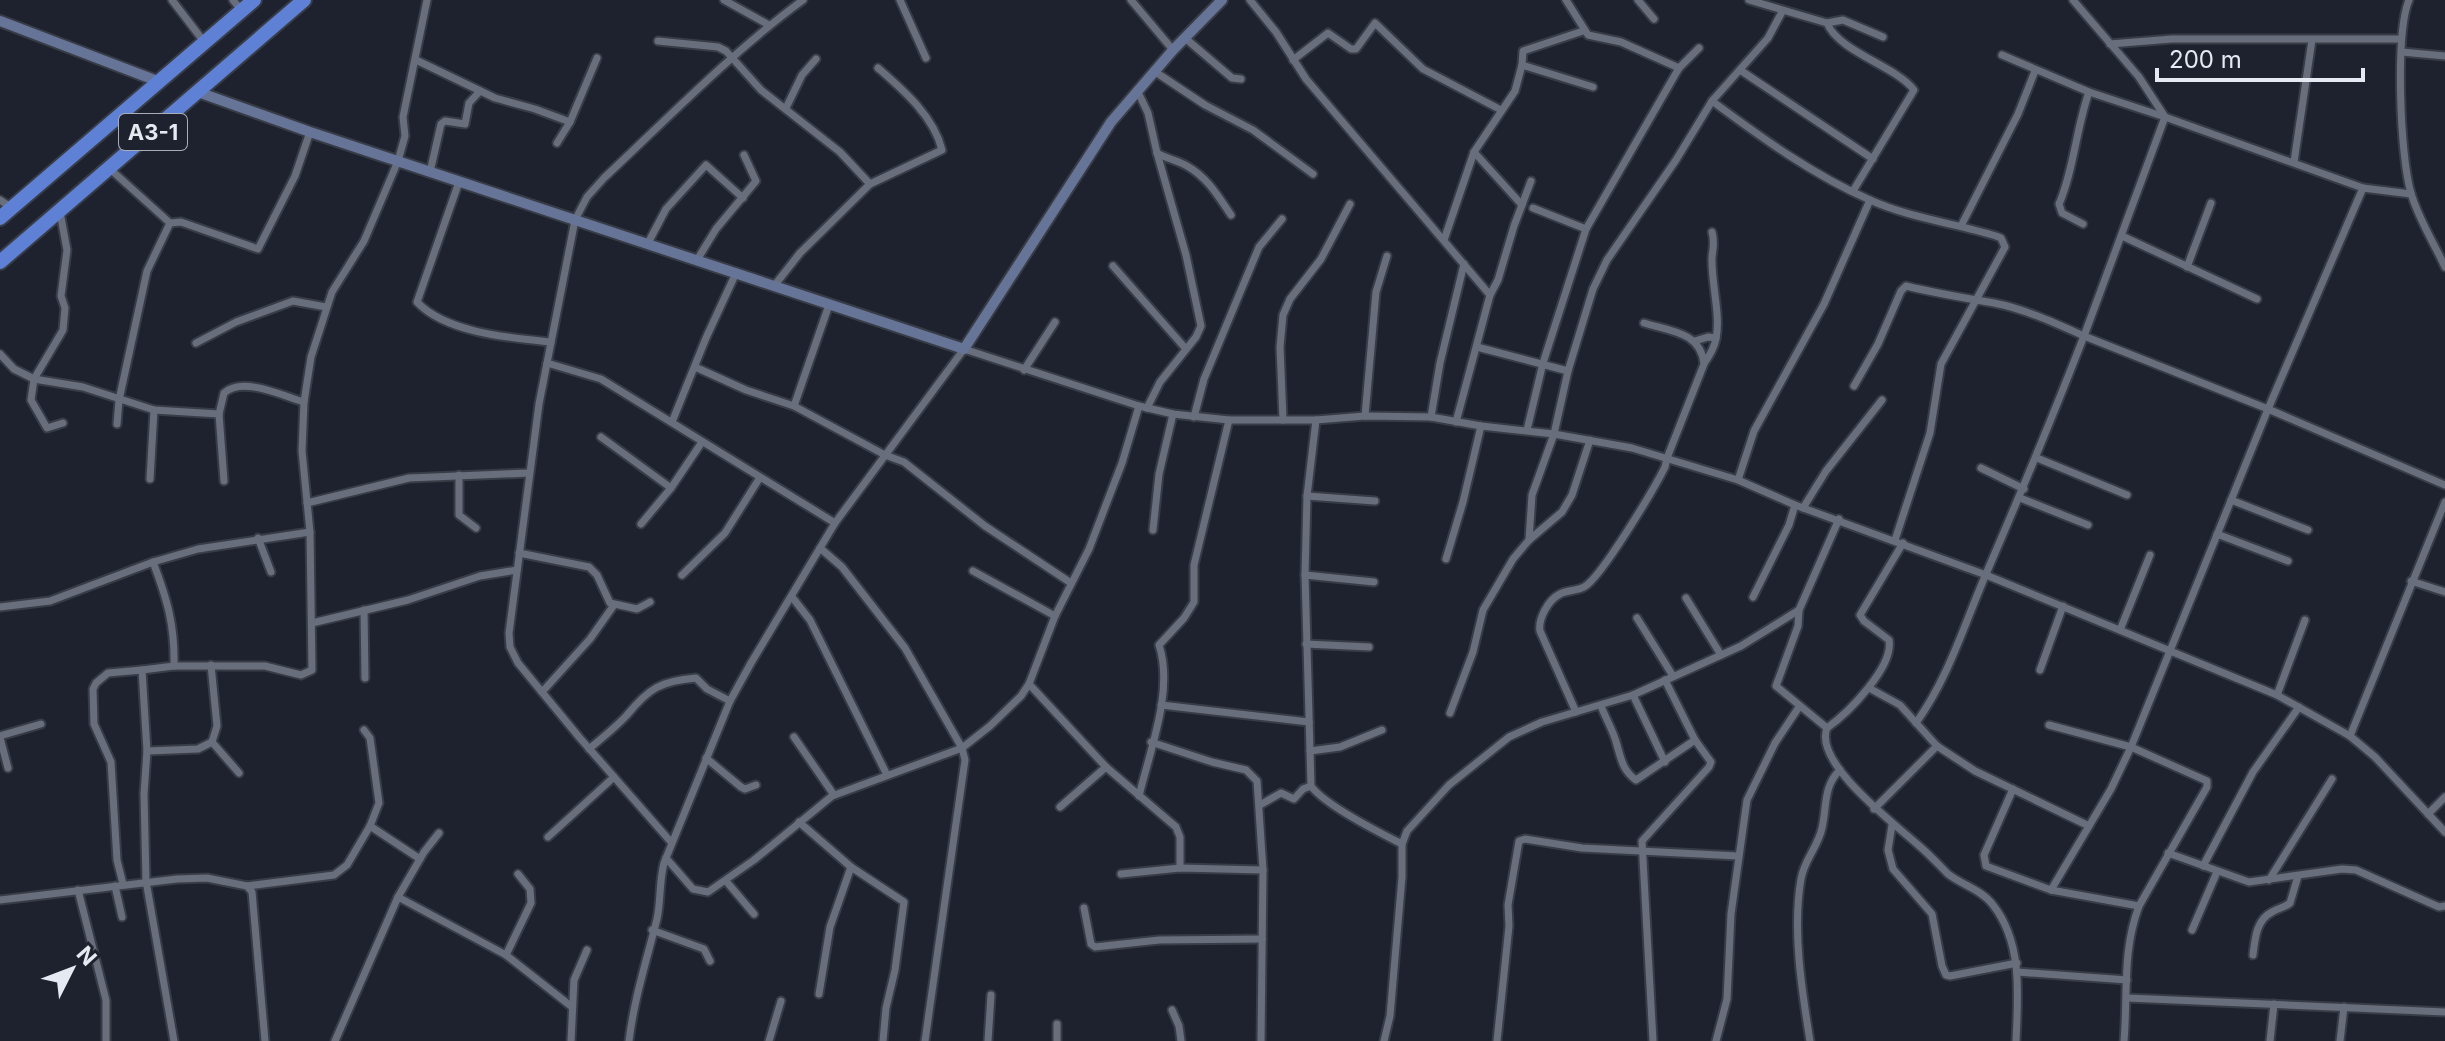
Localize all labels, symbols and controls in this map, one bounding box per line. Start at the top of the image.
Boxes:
scale bar [2157,32,2363,82]
text: 200 m [2169,45,2242,74]
road number: A3-1 [119,114,187,150]
north arrow [32,929,112,1009]
text: N [72,941,102,971]

